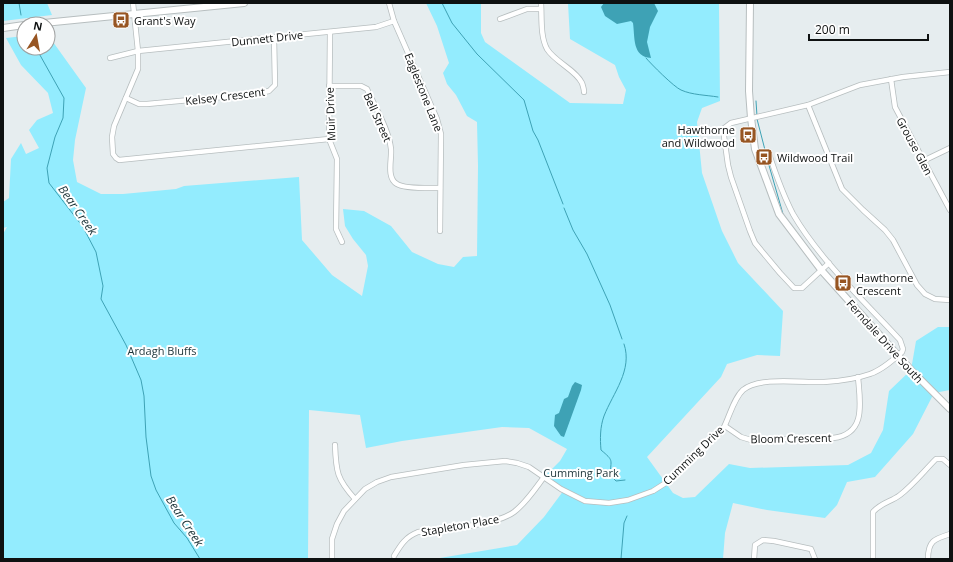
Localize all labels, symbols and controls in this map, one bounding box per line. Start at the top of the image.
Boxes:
bus stop icon: Grant's Way [111,10,131,30]
place label: Grant's Way [134,13,196,28]
north arrow [16,16,56,56]
scale bar [809,16,928,42]
text: N [32,17,44,34]
text: 200 m [815,21,850,38]
street label: Dunnett Drive [230,27,304,49]
street label: Eaglestone Lane [401,50,447,134]
street label: Kelsey Crescent [184,84,266,108]
street label: Muir Drive [322,87,338,141]
street label: Bell Street [360,90,396,144]
street label: Grouse Glen [893,114,937,178]
place label: Hawthorne and Wildwood [662,122,735,150]
bus stop icon: Hawthorne and Wildwood [738,125,758,145]
bus stop icon: Wildwood Trail [754,147,774,167]
place label: Wildwood Trail [777,150,853,165]
water label: Bear Creek [55,182,102,239]
place label: Hawthorne Crescent [856,270,913,298]
bus stop icon: Hawthorne Crescent [833,273,853,293]
street label: Ferndale Drive South [843,296,927,386]
park label: Ardagh Bluffs [127,343,197,358]
street label: Cumming Drive [659,422,727,488]
street label: Bloom Crescent [750,430,832,446]
park label: Cumming Park [543,465,619,480]
water label: Bear Creek [162,492,208,551]
street label: Stapleton Place [420,511,500,539]

